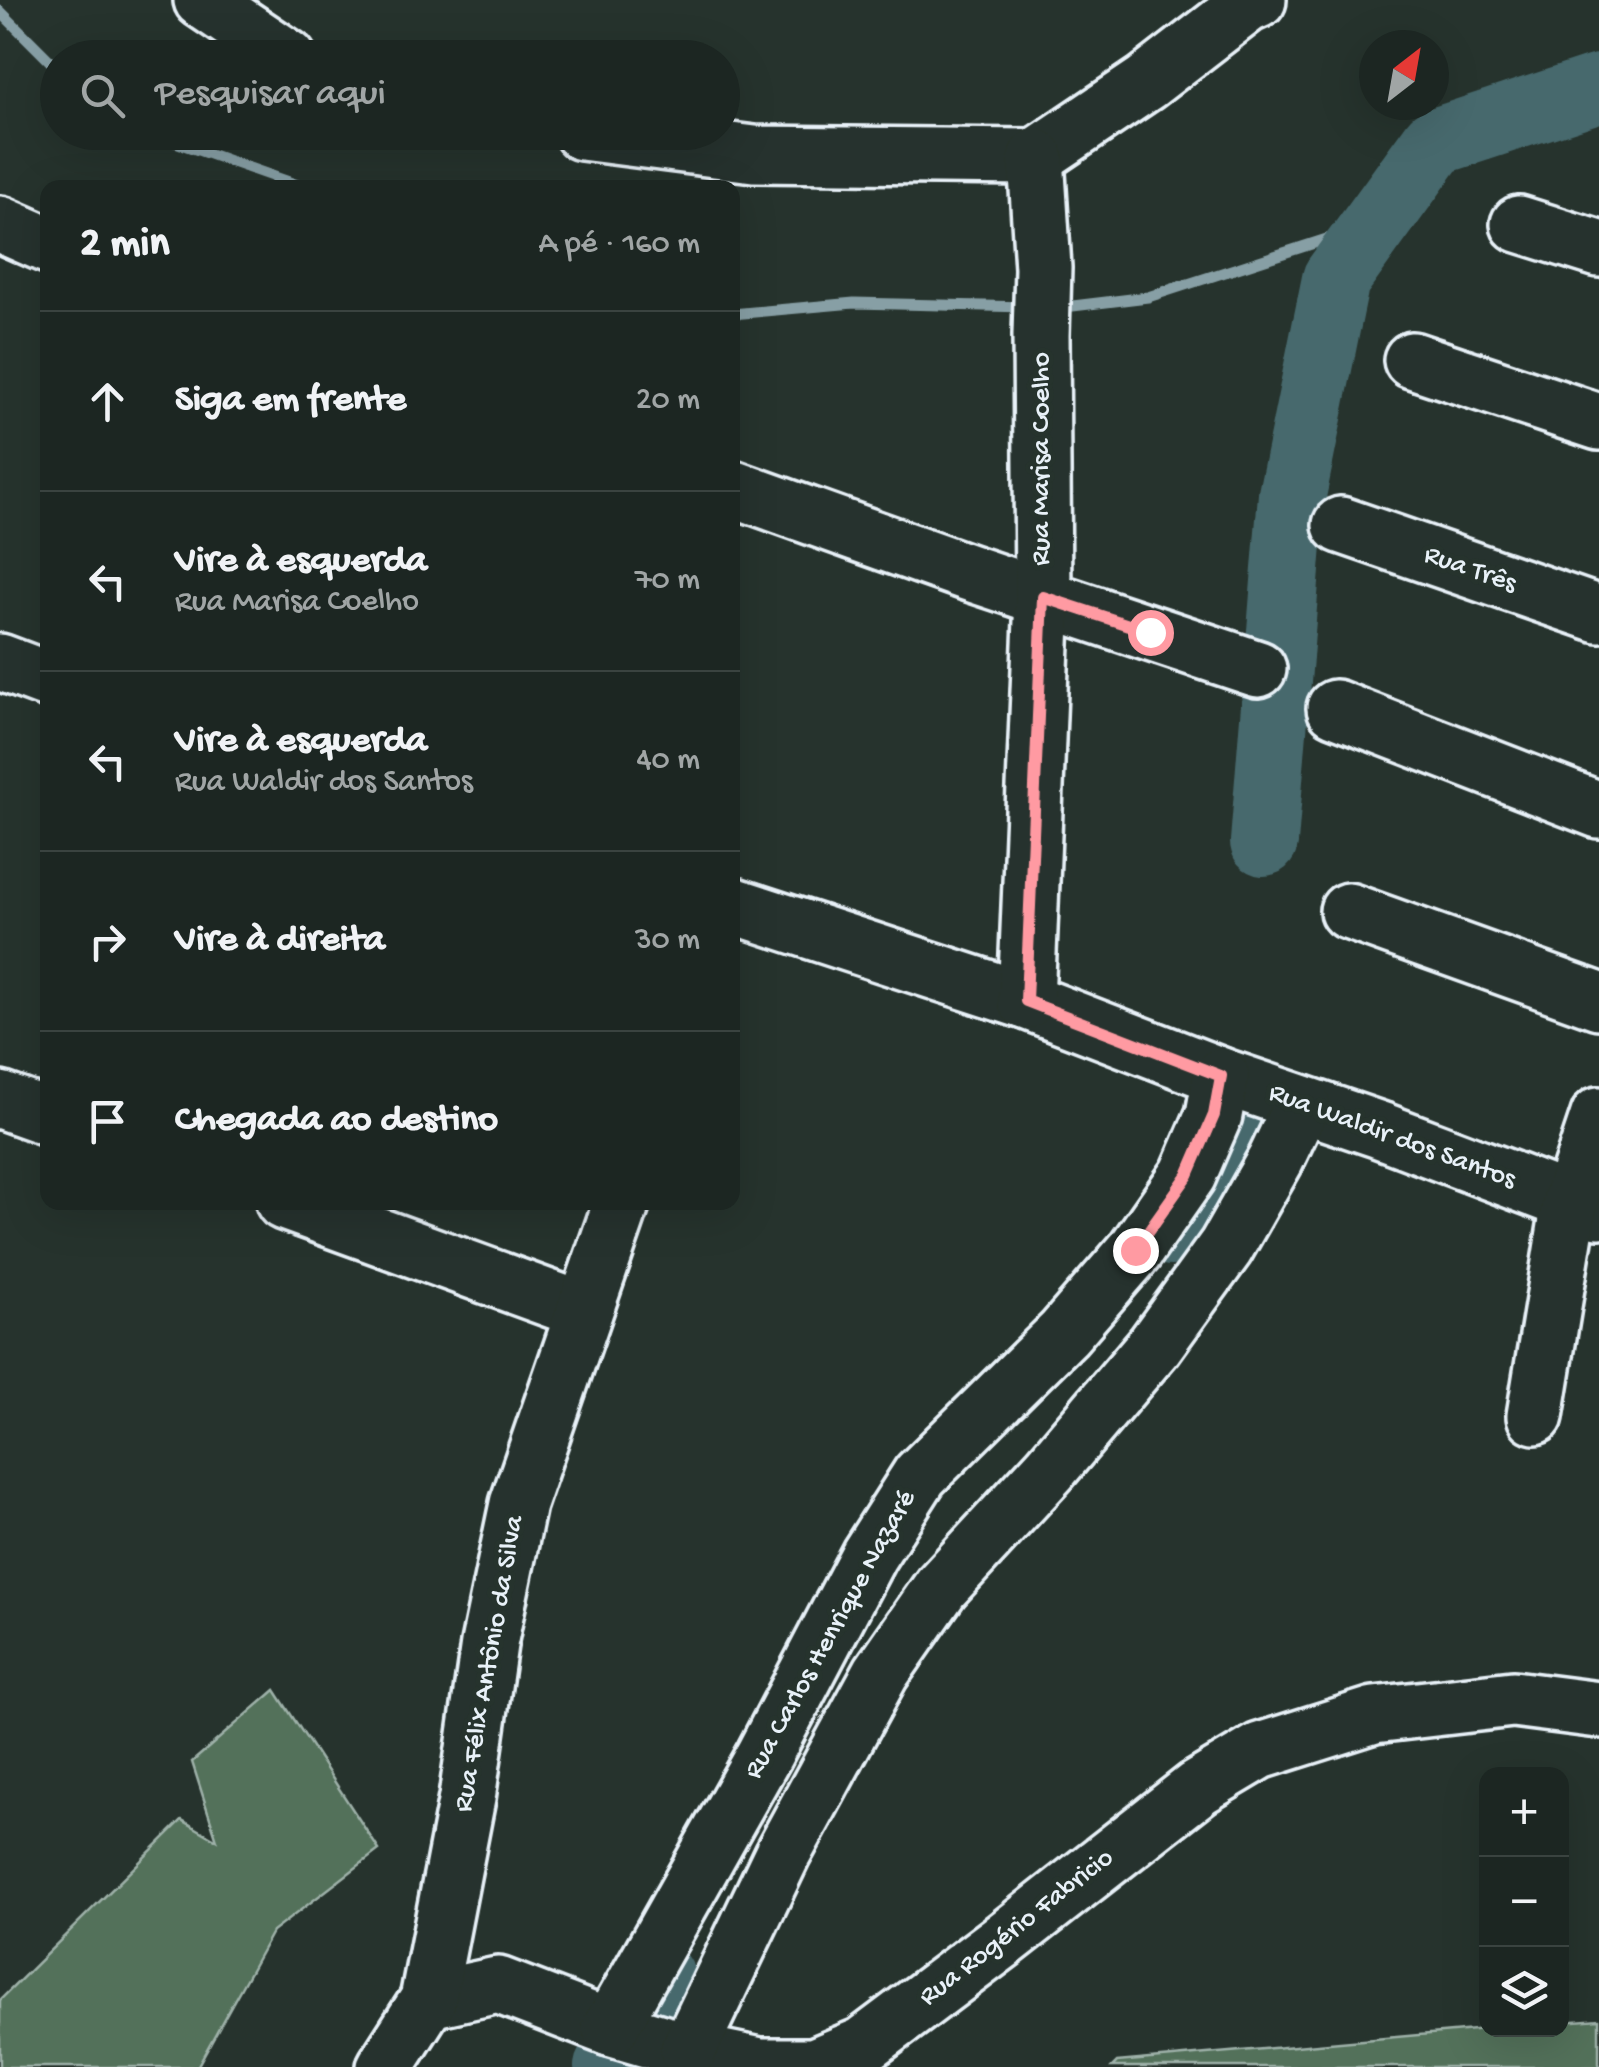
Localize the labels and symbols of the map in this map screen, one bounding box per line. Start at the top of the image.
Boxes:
north arrow [1359,30,1449,120]
street label: Rua Marisa Coelho [1026,352,1059,566]
street label: Rua Três [1420,539,1521,601]
route start [1128,610,1174,656]
street label: Rua Waldir dos Santos [1264,1077,1521,1197]
route end [1113,1228,1159,1274]
street label: Rua Carlos Henrique Nazaré [738,1484,924,1785]
street label: Rua Félix Antônio da Silva [448,1512,533,1815]
street label: Rua Rogério Fabricio [913,1842,1121,2014]

